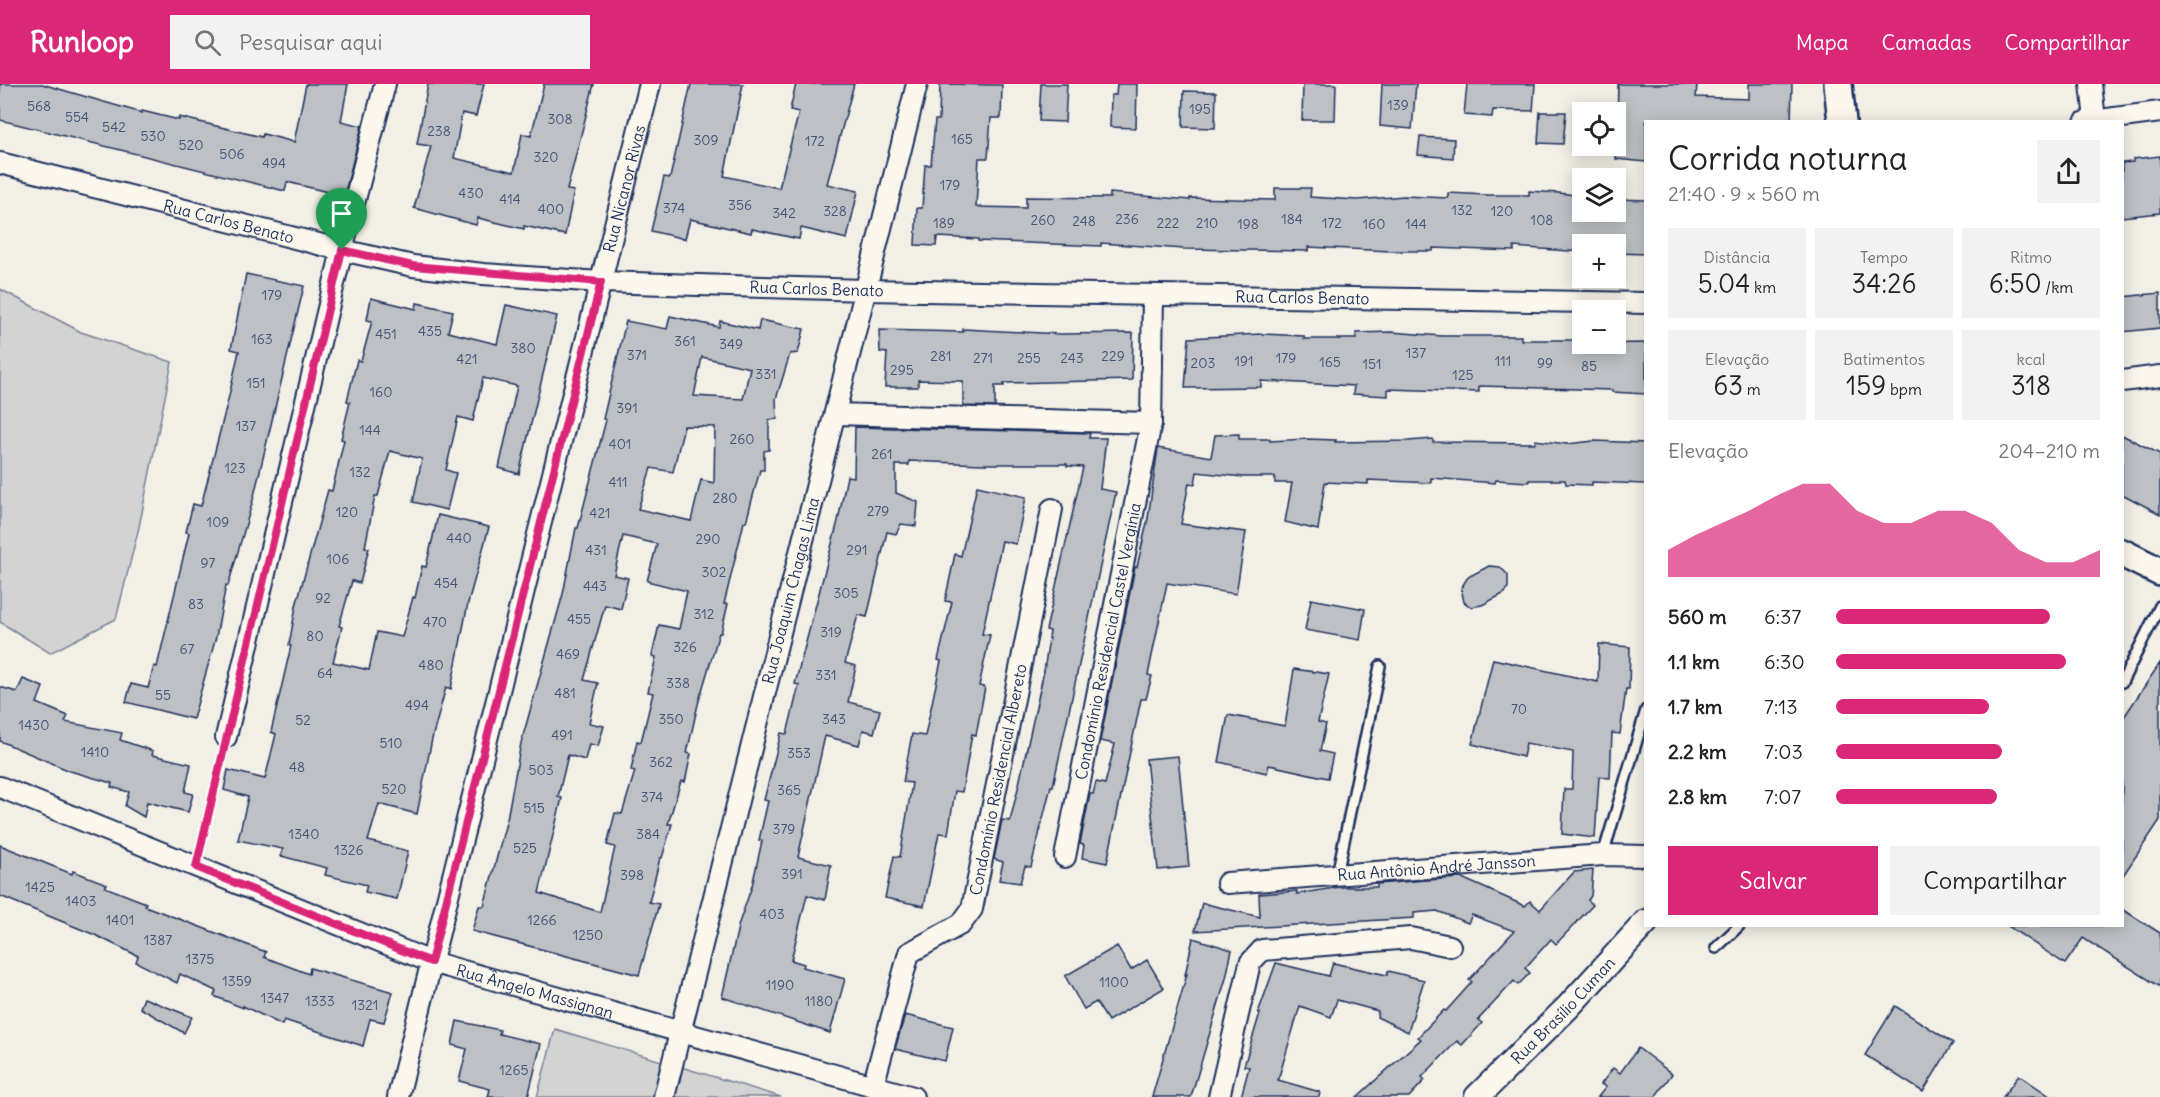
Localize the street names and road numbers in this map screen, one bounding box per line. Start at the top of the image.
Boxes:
street label: Rua Nicanor Rivas [598,123,649,254]
street label: Rua Carlos Benato [161,195,296,247]
street label: Rua Carlos Benato [749,277,884,300]
street label: Rua Carlos Benato [1235,286,1370,308]
street label: Rua Joaquim Chagas Lima [758,495,823,686]
street label: Condomínio Residencial Castel Vergínia [1071,501,1145,782]
street label: Condomínio Residencial Albereto [965,662,1031,897]
street label: Rua Antônio André Jansson [1337,850,1536,885]
street label: Rua Brasílio Cuman [1506,953,1619,1068]
street label: Rua Ângelo Massignan [454,960,616,1023]

